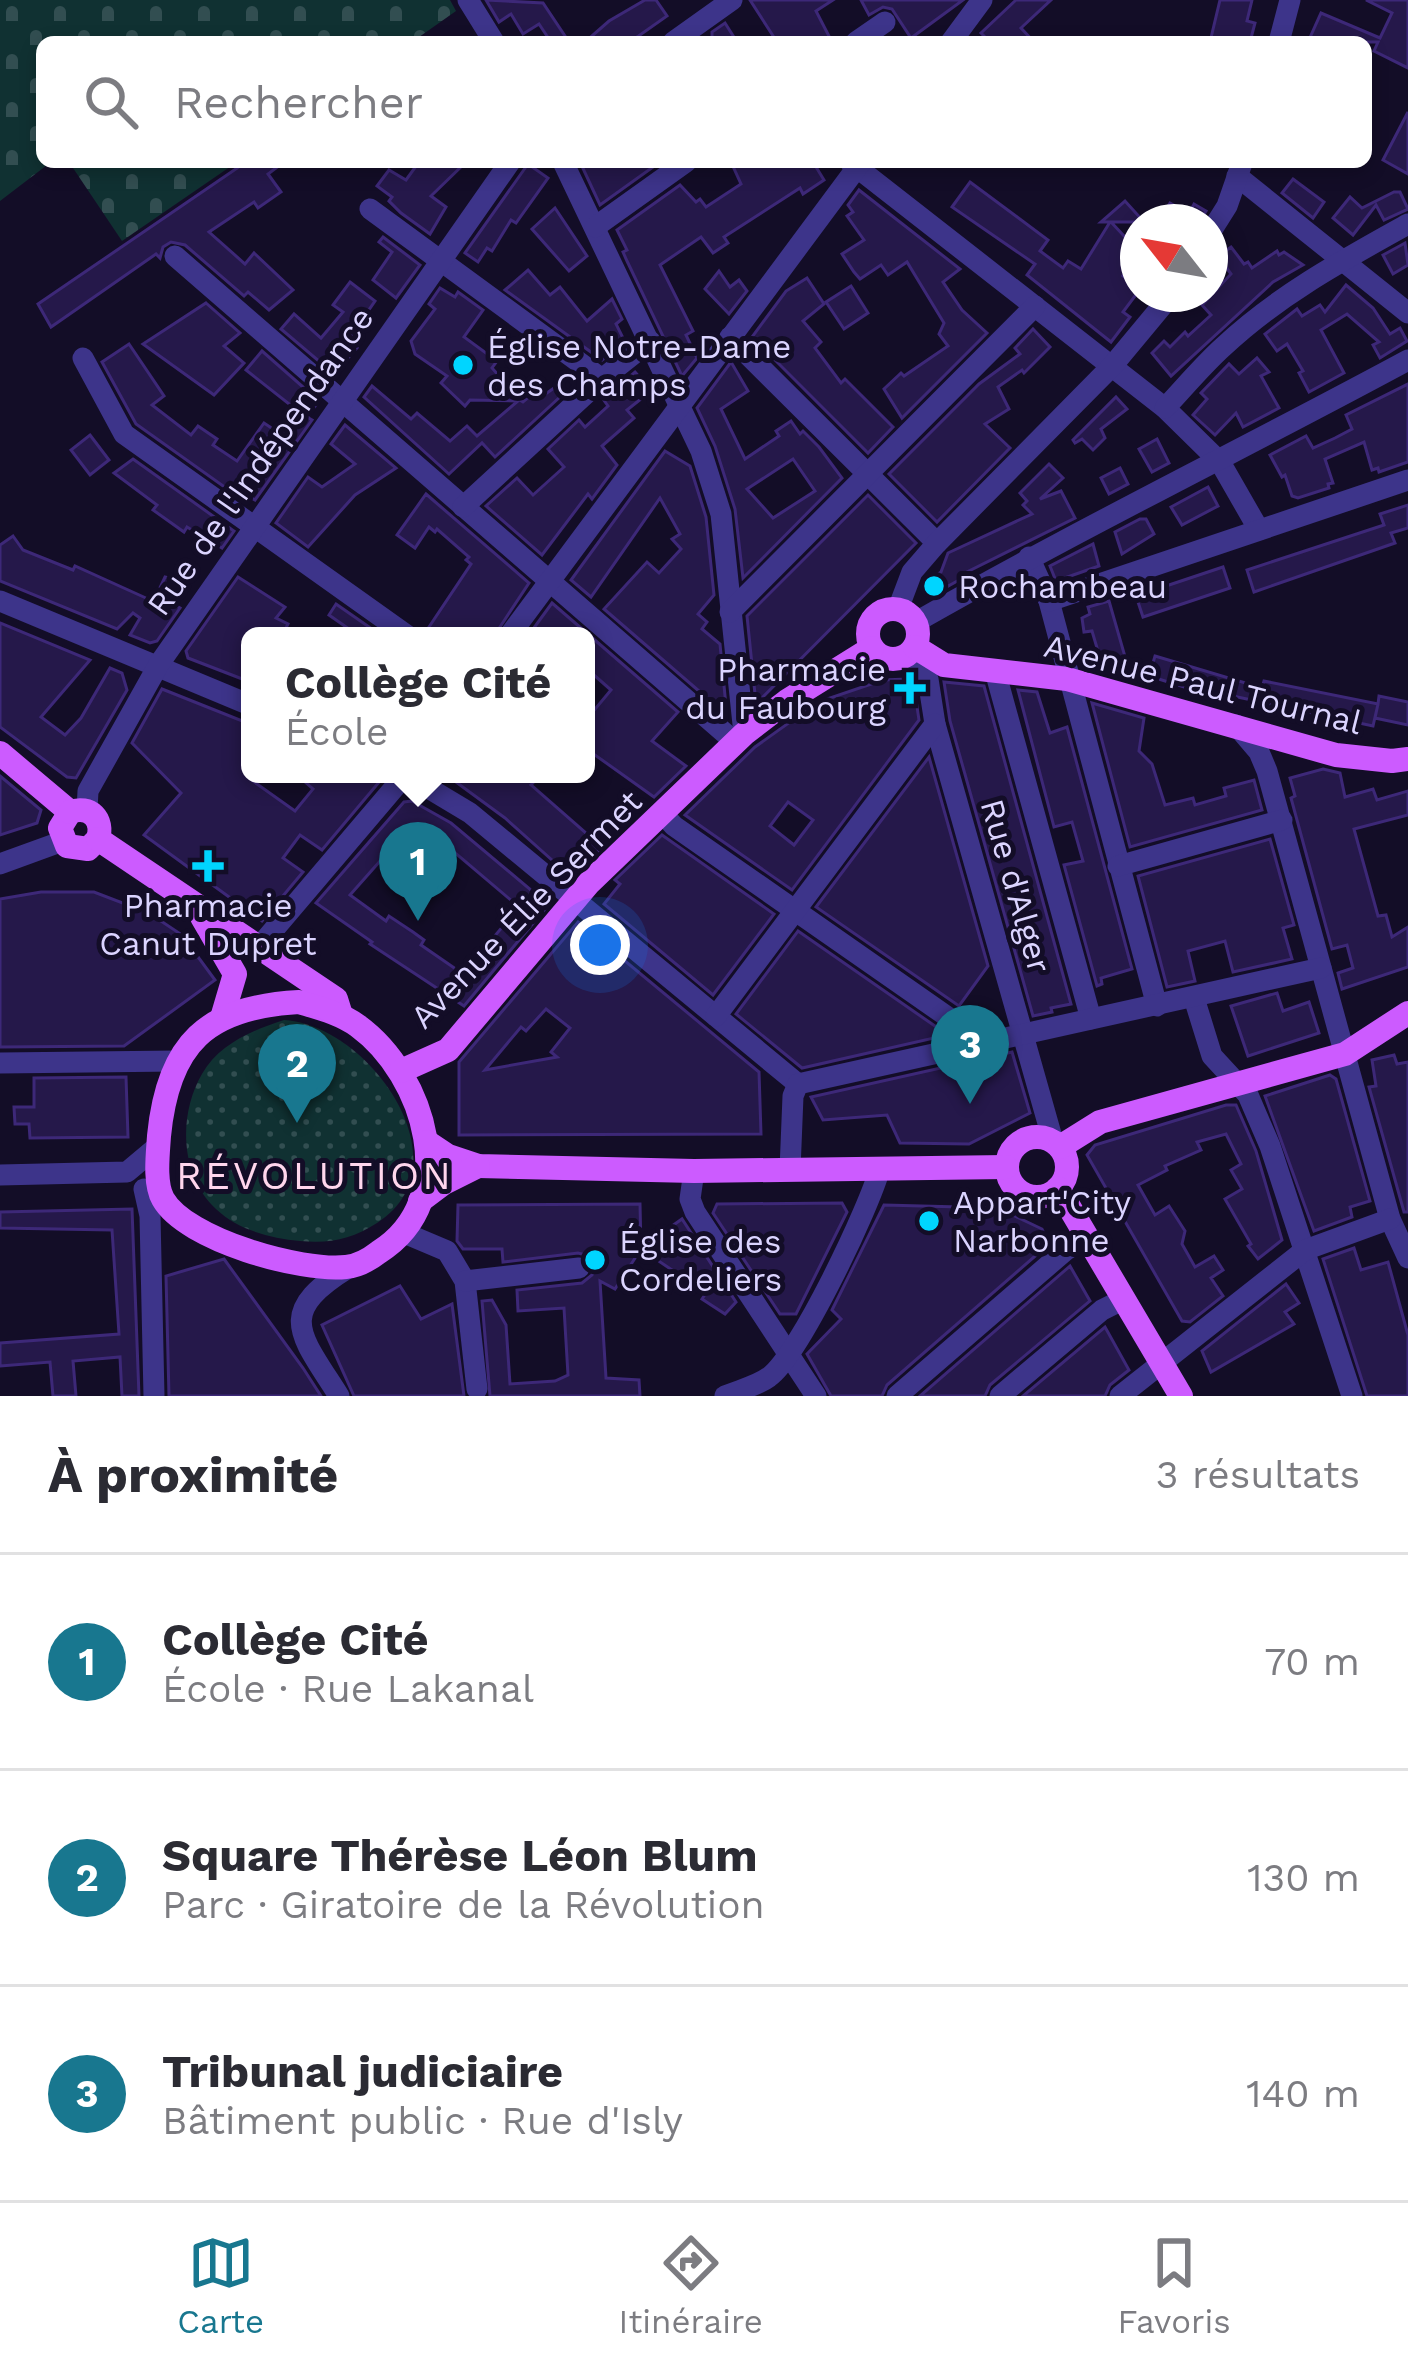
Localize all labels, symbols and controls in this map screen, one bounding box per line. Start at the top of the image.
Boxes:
search box [36,36,1372,168]
icon: search [78,69,144,135]
text: Rechercher [174,76,423,129]
north arrow [1120,204,1228,312]
street label: Rue de l'Indépendance [139,299,381,623]
place label: Église Notre-Dame des Champs [487,327,791,404]
marker: Église Notre-Dame des Champs [450,352,476,378]
place label: Rochambeau [958,567,1167,606]
marker: Rochambeau [921,573,947,599]
street label: Avenue Paul Tournal [1040,626,1366,742]
popup [241,627,595,783]
place label: Pharmacie du Faubourg [685,650,886,727]
text: Collège Cité [285,656,551,709]
marker: Pharmacie du Faubourg [897,675,923,701]
text: École [285,709,388,754]
street label: Avenue Élie Sermet [402,782,650,1036]
street label: Rue d'Alger [973,794,1059,978]
pin: 1 [379,822,457,921]
marker: Pharmacie Canut Dupret [195,853,221,879]
place label: Pharmacie Canut Dupret [99,886,317,963]
your location [570,915,630,975]
pin: 3 [931,1005,1009,1104]
pin: 2 [258,1024,336,1123]
district label: RÉVOLUTION [176,1153,454,1198]
place label: Appart'City Narbonne [953,1183,1131,1260]
marker: Appart'City Narbonne [916,1208,942,1234]
place label: Église des Cordeliers [619,1222,782,1299]
marker: Église des Cordeliers [582,1247,608,1273]
text: À proximité [48,1445,338,1504]
text: 3 résultats [1156,1452,1360,1497]
text: Collège Cité [162,1613,429,1666]
text: 1 [79,1639,95,1684]
text: 70 m [1264,1639,1360,1684]
text: École · Rue Lakanal [162,1666,534,1711]
text: Square Thérèse Léon Blum [162,1829,758,1882]
text: 2 [75,1855,99,1900]
text: 130 m [1247,1855,1360,1900]
text: Parc · Giratoire de la Révolution [162,1882,765,1927]
text: Tribunal judiciaire [162,2045,563,2098]
text: 3 [75,2071,99,2116]
text: 140 m [1246,2071,1360,2116]
text: Bâtiment public · Rue d'Isly [162,2098,683,2143]
tab: Carte [177,2230,264,2341]
tab: Itinéraire [619,2230,763,2341]
tab: Favoris [1118,2230,1231,2341]

